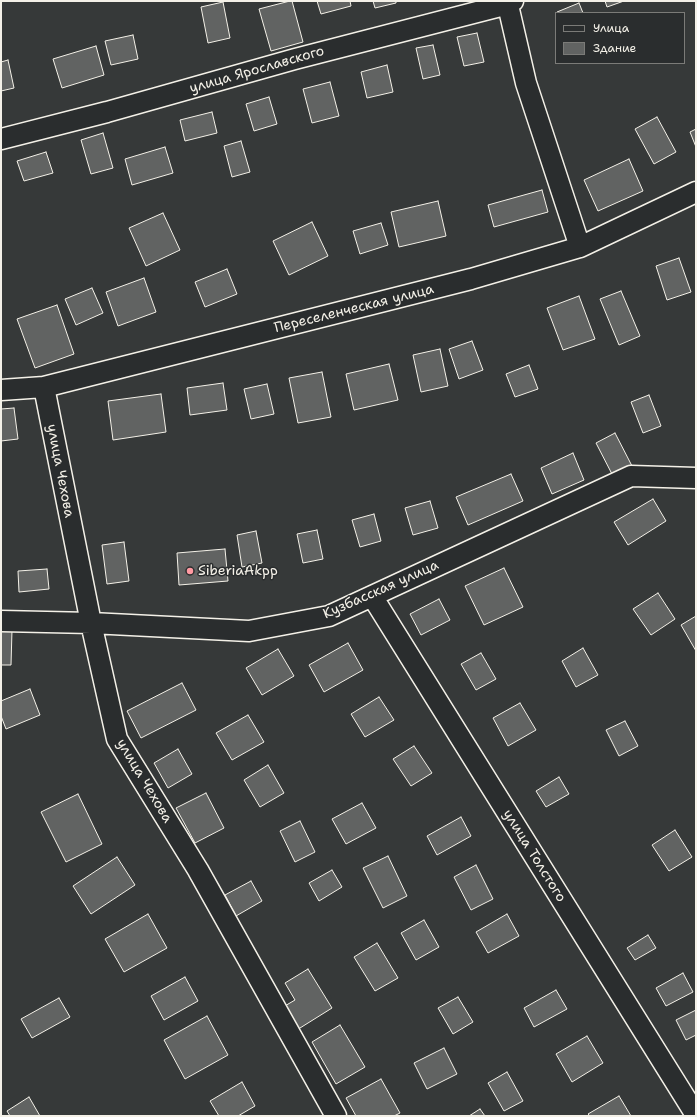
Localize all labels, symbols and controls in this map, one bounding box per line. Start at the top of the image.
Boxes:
legend [555,12,685,64]
text: Улица [593,20,629,36]
text: Здание [593,40,636,56]
street label: улица Ярославского [188,43,326,97]
street label: Переселенческая улица [272,281,436,337]
street label: улица Чехова [43,423,77,519]
street label: Кузбасская улица [321,557,441,623]
place label: SiberiaAkpp [198,563,278,579]
marker: SiberiaAkpp [185,566,195,576]
street label: улица Чехова [112,736,176,826]
street label: улица Толстого [499,807,569,905]

